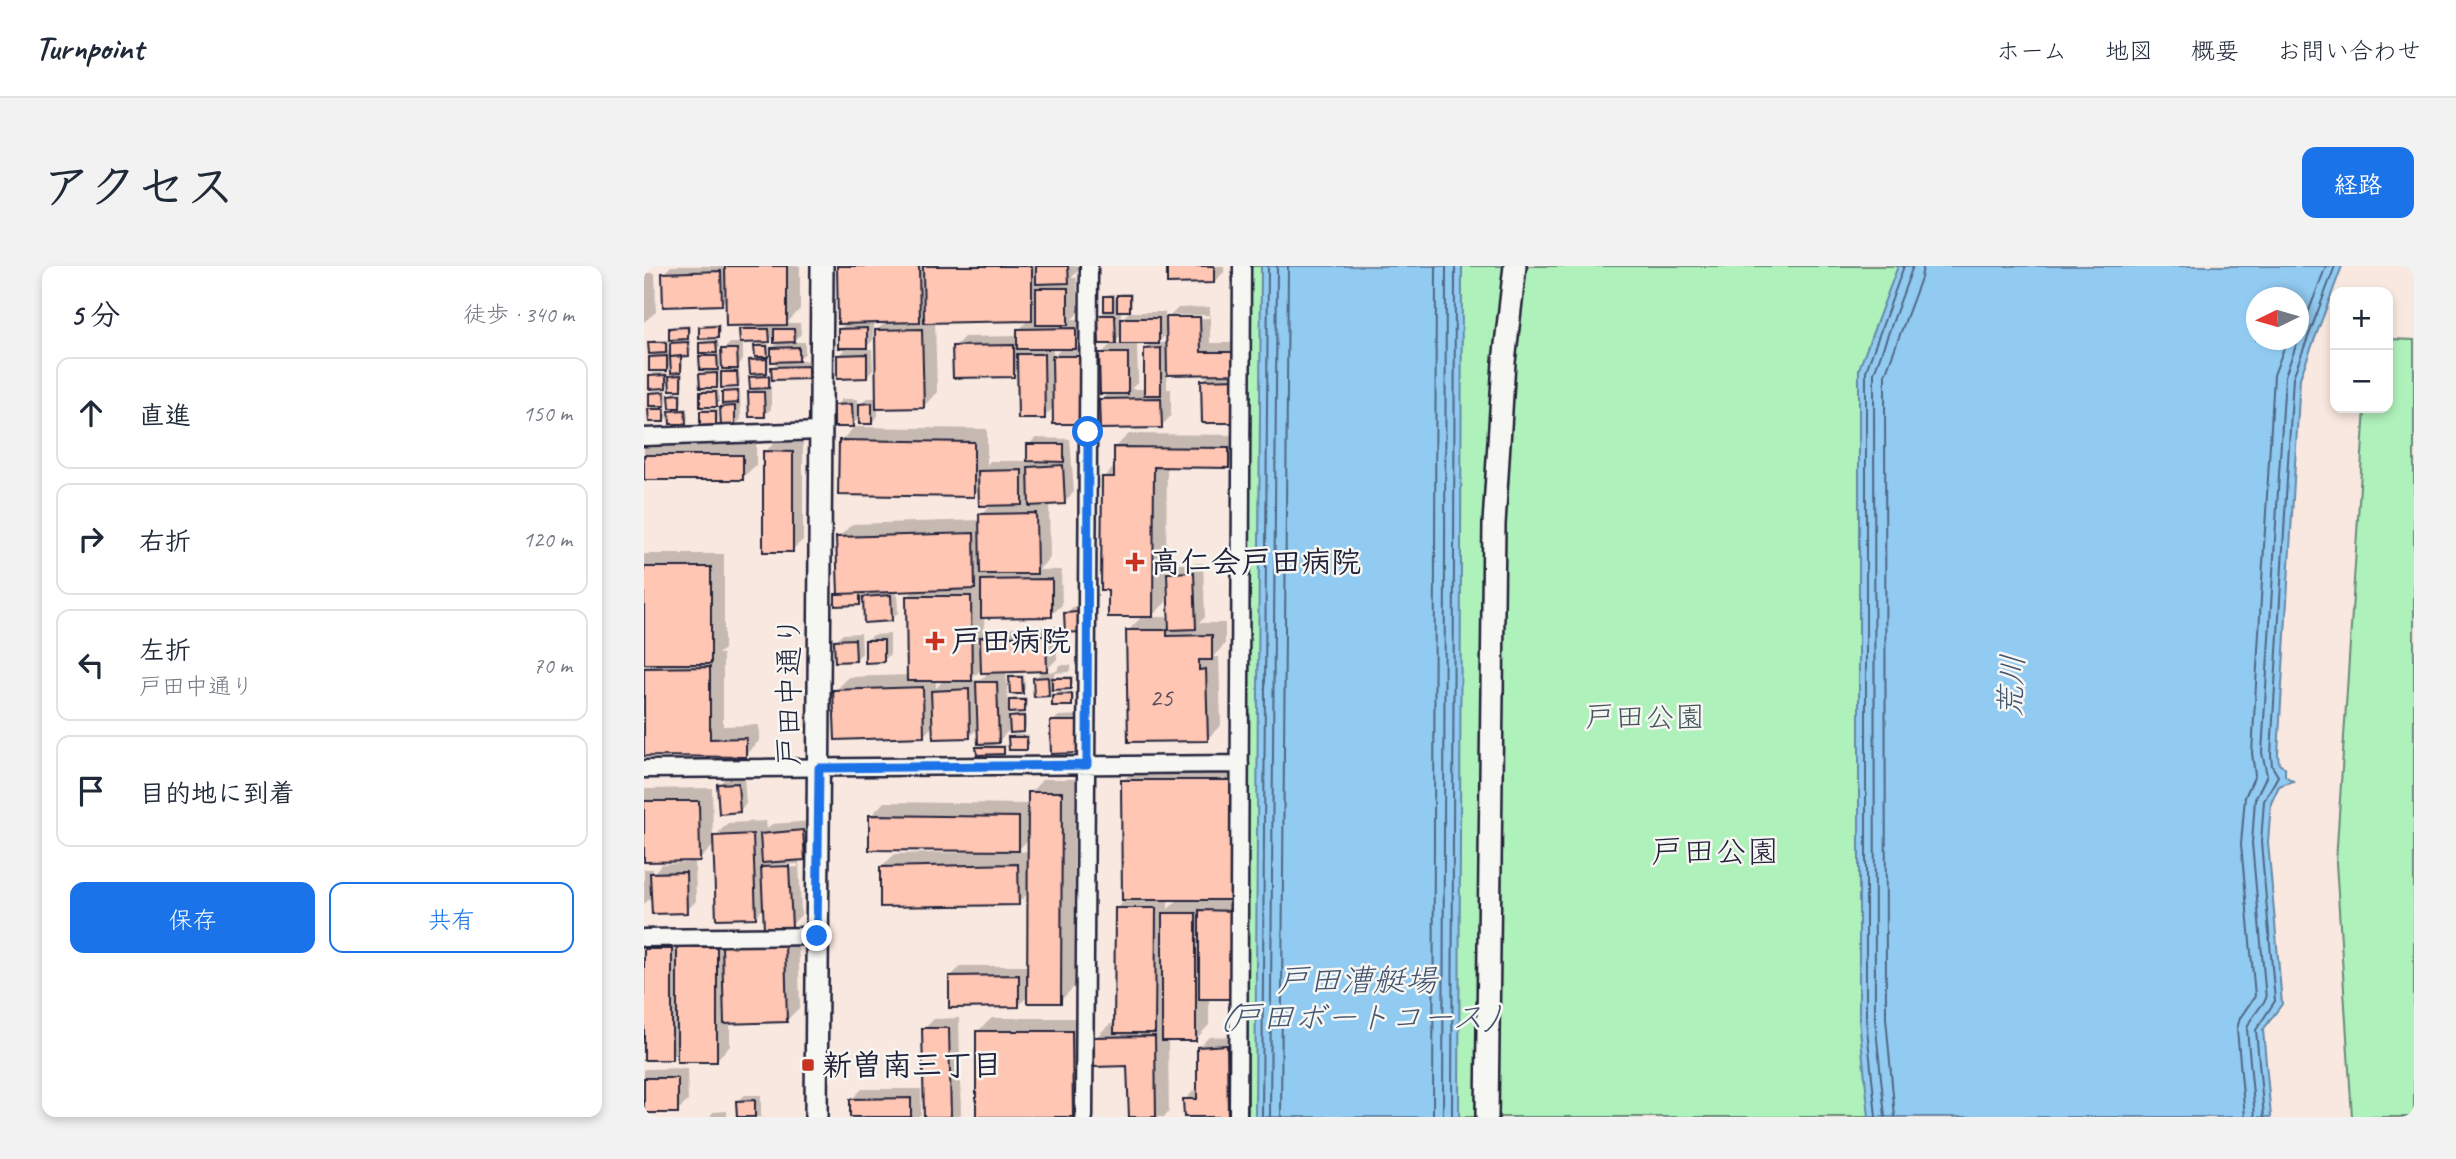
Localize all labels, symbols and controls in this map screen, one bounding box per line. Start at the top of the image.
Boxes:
text: Turnpoint [35,27,143,69]
text: ホーム [1996,36,2067,66]
text: 地図 [2105,36,2153,66]
text: 概要 [2191,36,2239,66]
text: お問い合わせ [2277,36,2421,66]
button: 経路 [2302,147,2414,218]
text: アクセス [42,156,235,218]
north arrow [2246,287,2309,350]
map controls [2330,287,2393,413]
button: + [2330,287,2393,350]
text: 5 分 [70,296,120,334]
text: 徒歩 · 340 m [463,300,574,329]
button: − [2330,350,2393,413]
icon: ahead [72,394,110,432]
text: 直進 [139,399,191,432]
text: 150 m [523,399,572,428]
route start [1072,416,1103,447]
icon: right [72,520,110,558]
text: 右折 [139,525,191,558]
text: 120 m [523,525,572,554]
place label: 高仁会戸田病院 [1151,543,1361,581]
marker: 高仁会戸田病院 [1125,552,1145,572]
street label: 戸田中通り [770,616,808,766]
place label: 戸田病院 [951,622,1071,660]
marker: 戸田病院 [925,631,945,651]
text: 左折 [139,634,191,667]
icon: left [72,646,110,684]
text: 70 m [533,651,572,680]
water label: 荒川 [1989,653,2034,719]
text: 戸田中通り [139,672,254,701]
house number: 25 [1149,681,1174,714]
park label: 戸田公園 [1585,698,1705,736]
icon: arrive [72,772,110,810]
text: 目的地に到着 [139,777,295,810]
district label: 戸田公園 [1651,831,1779,872]
button: 保存 [70,882,315,953]
button: 共有 [329,882,574,953]
route end [801,920,832,951]
water label: 戸田漕艇場 (戸田ボートコース) [1219,960,1501,1038]
place label: 新曽南三丁目 [822,1046,1002,1084]
marker: 新曽南三丁目 [800,1057,816,1073]

